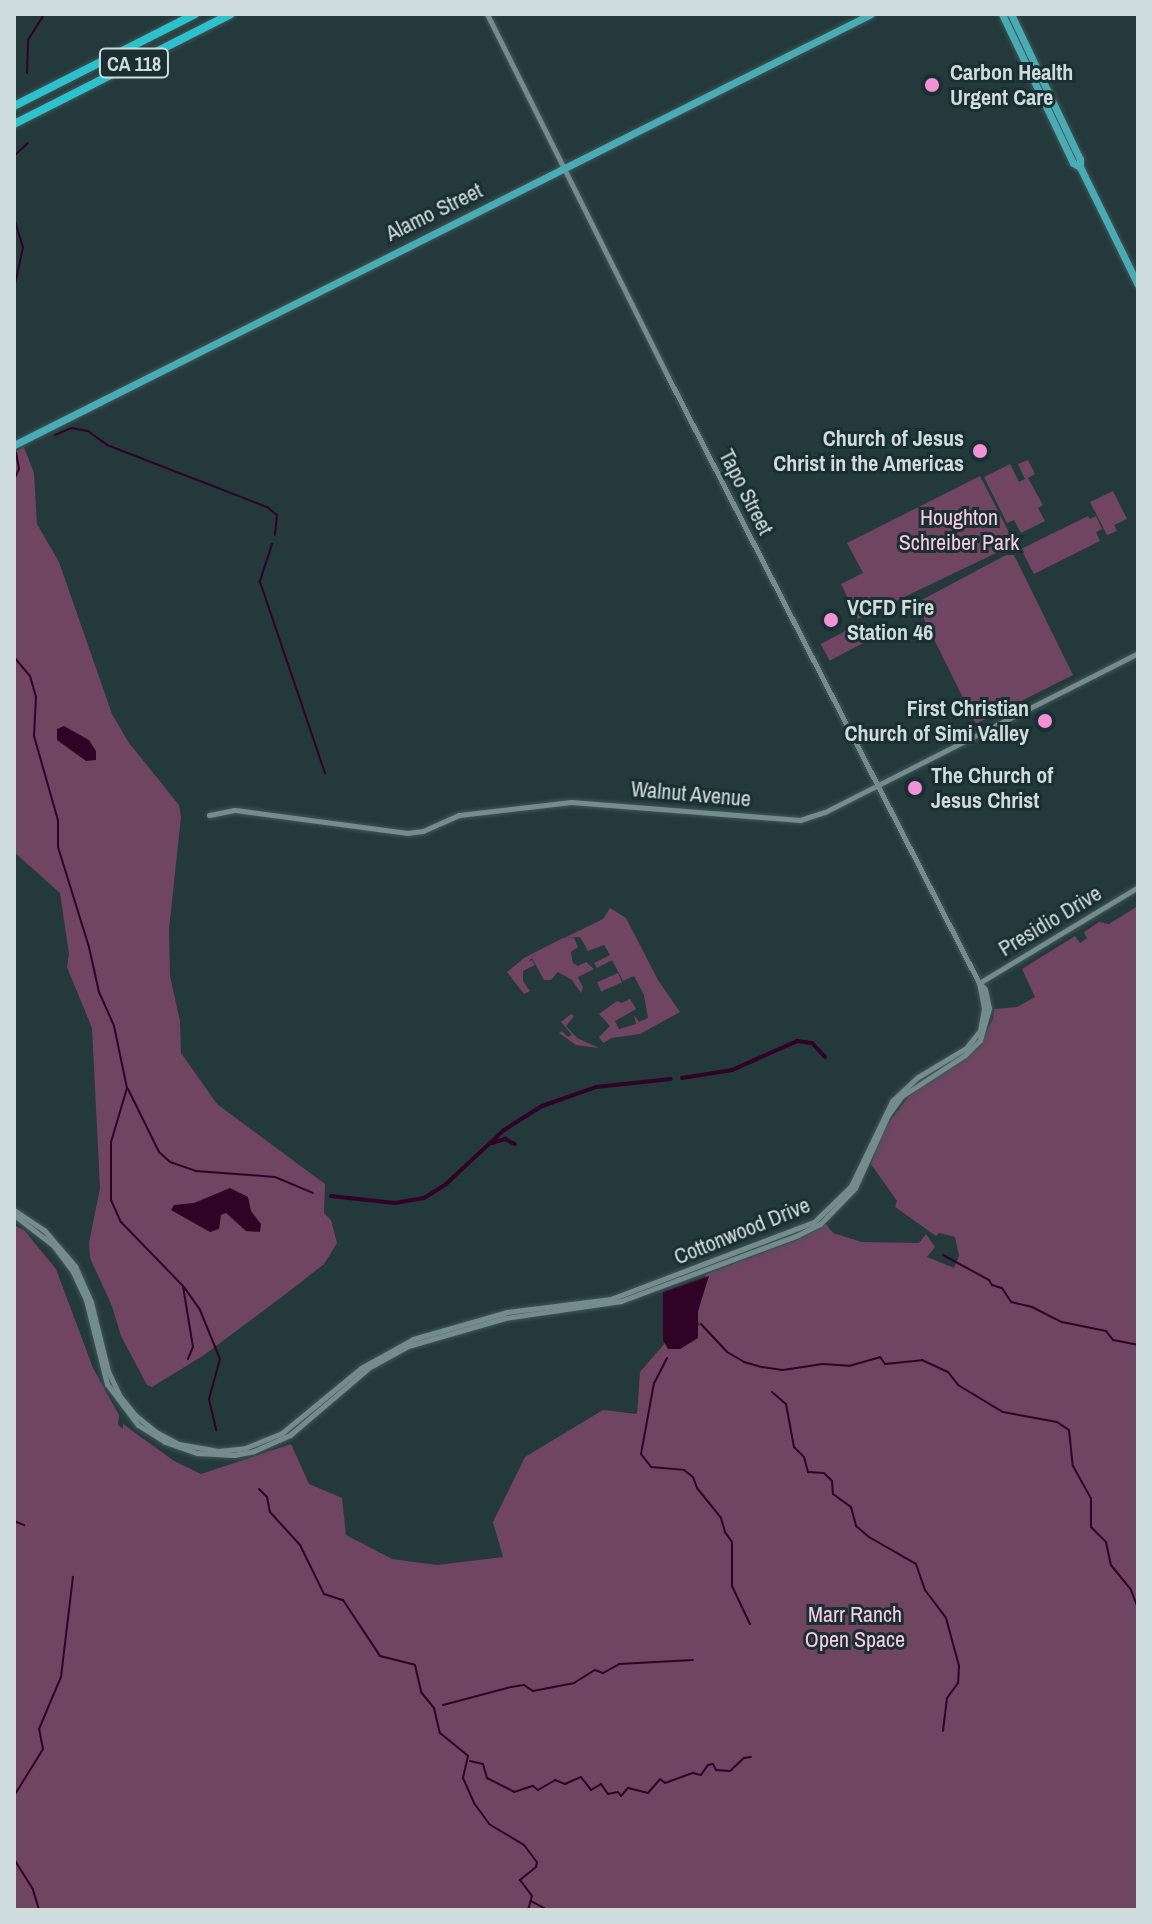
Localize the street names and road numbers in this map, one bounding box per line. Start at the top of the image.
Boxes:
road number: CA 118 [98,47,170,79]
street label: Alamo Street [381,177,487,247]
street label: Tapo Street [713,445,779,539]
street label: Walnut Avenue [629,776,753,812]
street label: Presidio Drive [994,880,1106,962]
street label: Cottonwood Drive [670,1192,814,1270]

